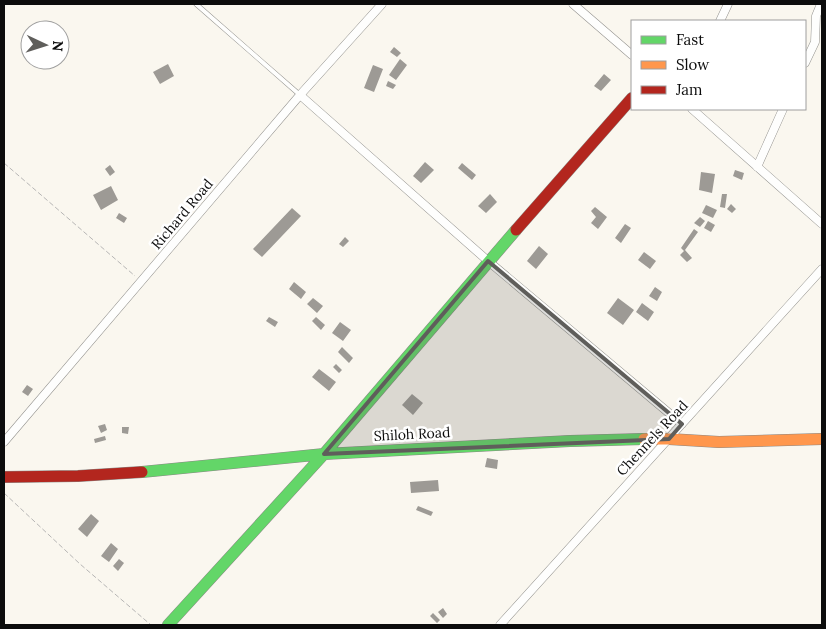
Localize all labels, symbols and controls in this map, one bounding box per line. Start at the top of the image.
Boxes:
north arrow [20,20,70,70]
legend [631,20,806,110]
text: Fast [676,30,704,49]
text: N [49,40,67,52]
text: Slow [676,55,709,74]
text: Jam [675,80,703,99]
street label: Richard Road [147,175,217,253]
street label: Chennels Road [612,396,692,480]
street label: Shiloh Road [373,423,451,445]

